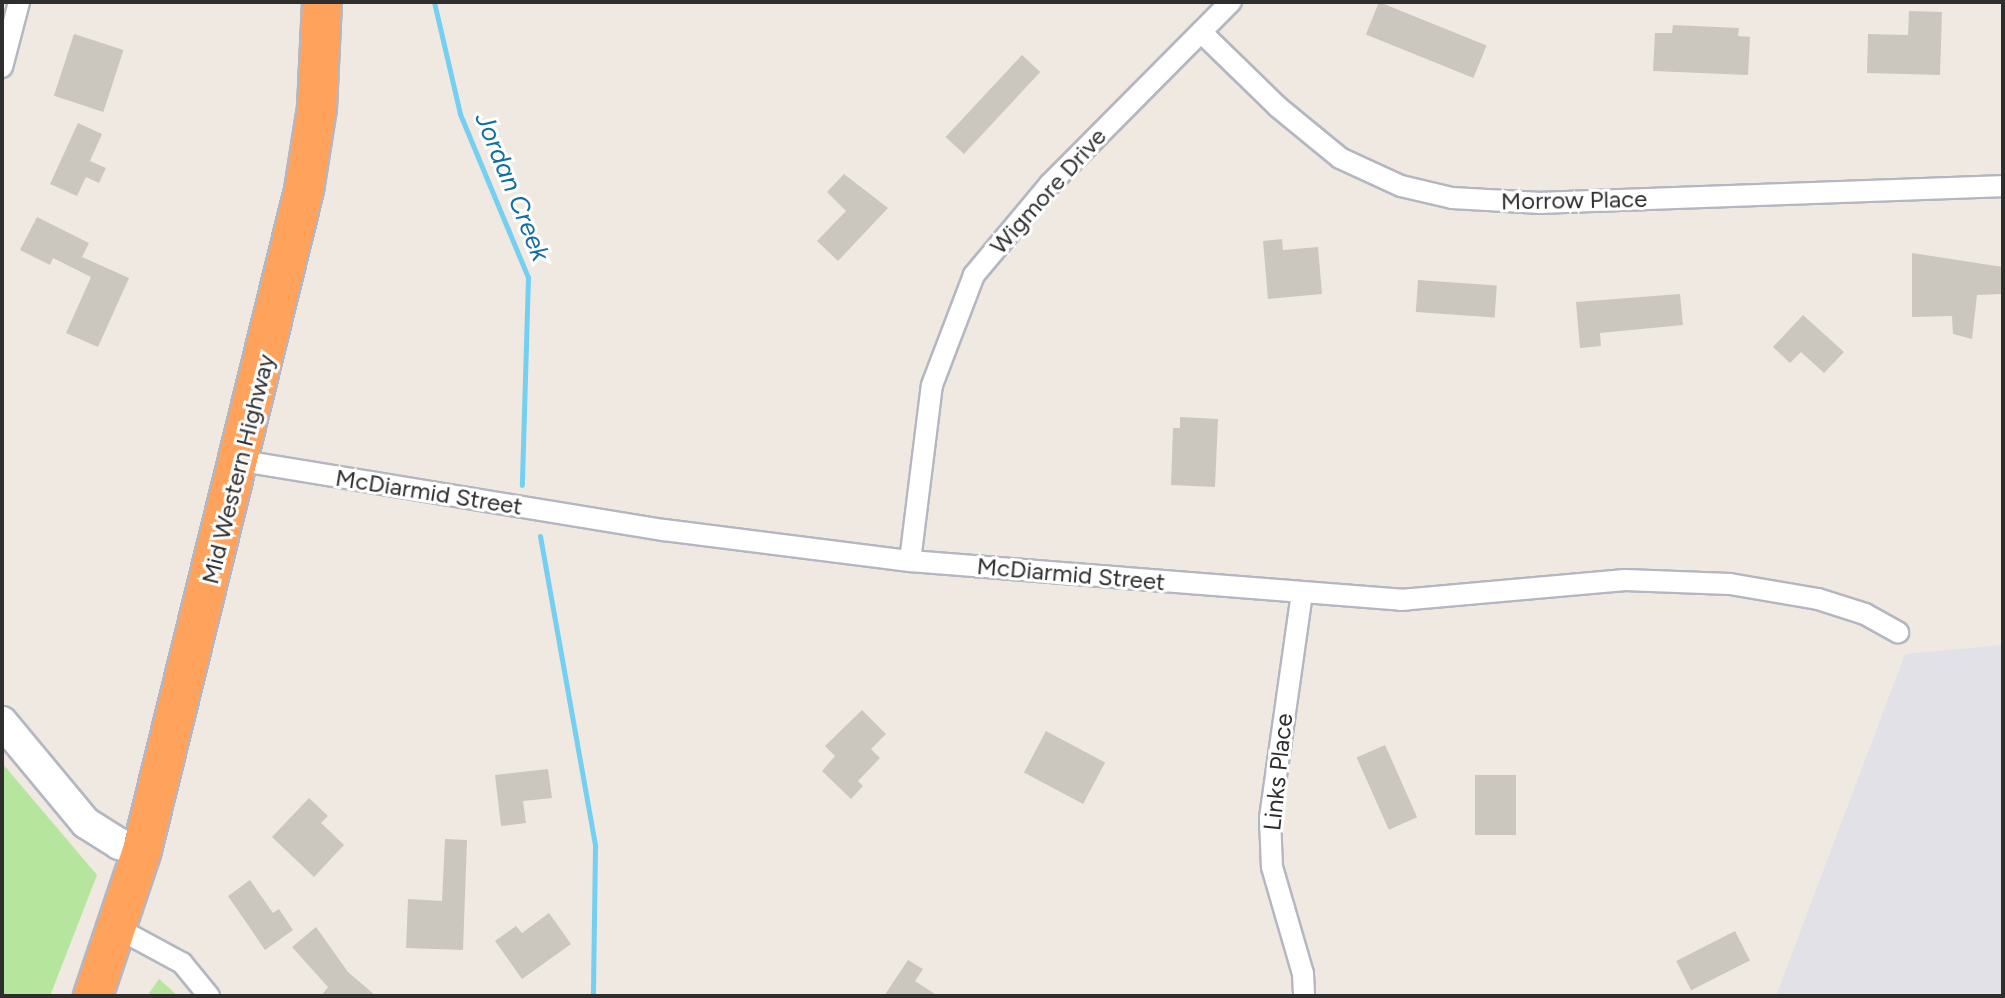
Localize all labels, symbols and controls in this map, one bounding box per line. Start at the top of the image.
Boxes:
water label: Jordan Creek [468,108,556,266]
street label: Wigmore Drive [984,122,1112,260]
street label: Morrow Place [1501,184,1647,216]
street label: Mid Western Highway [195,351,281,587]
street label: McDiarmid Street [333,463,525,521]
street label: McDiarmid Street [976,551,1166,597]
street label: Links Place [1258,712,1298,832]

